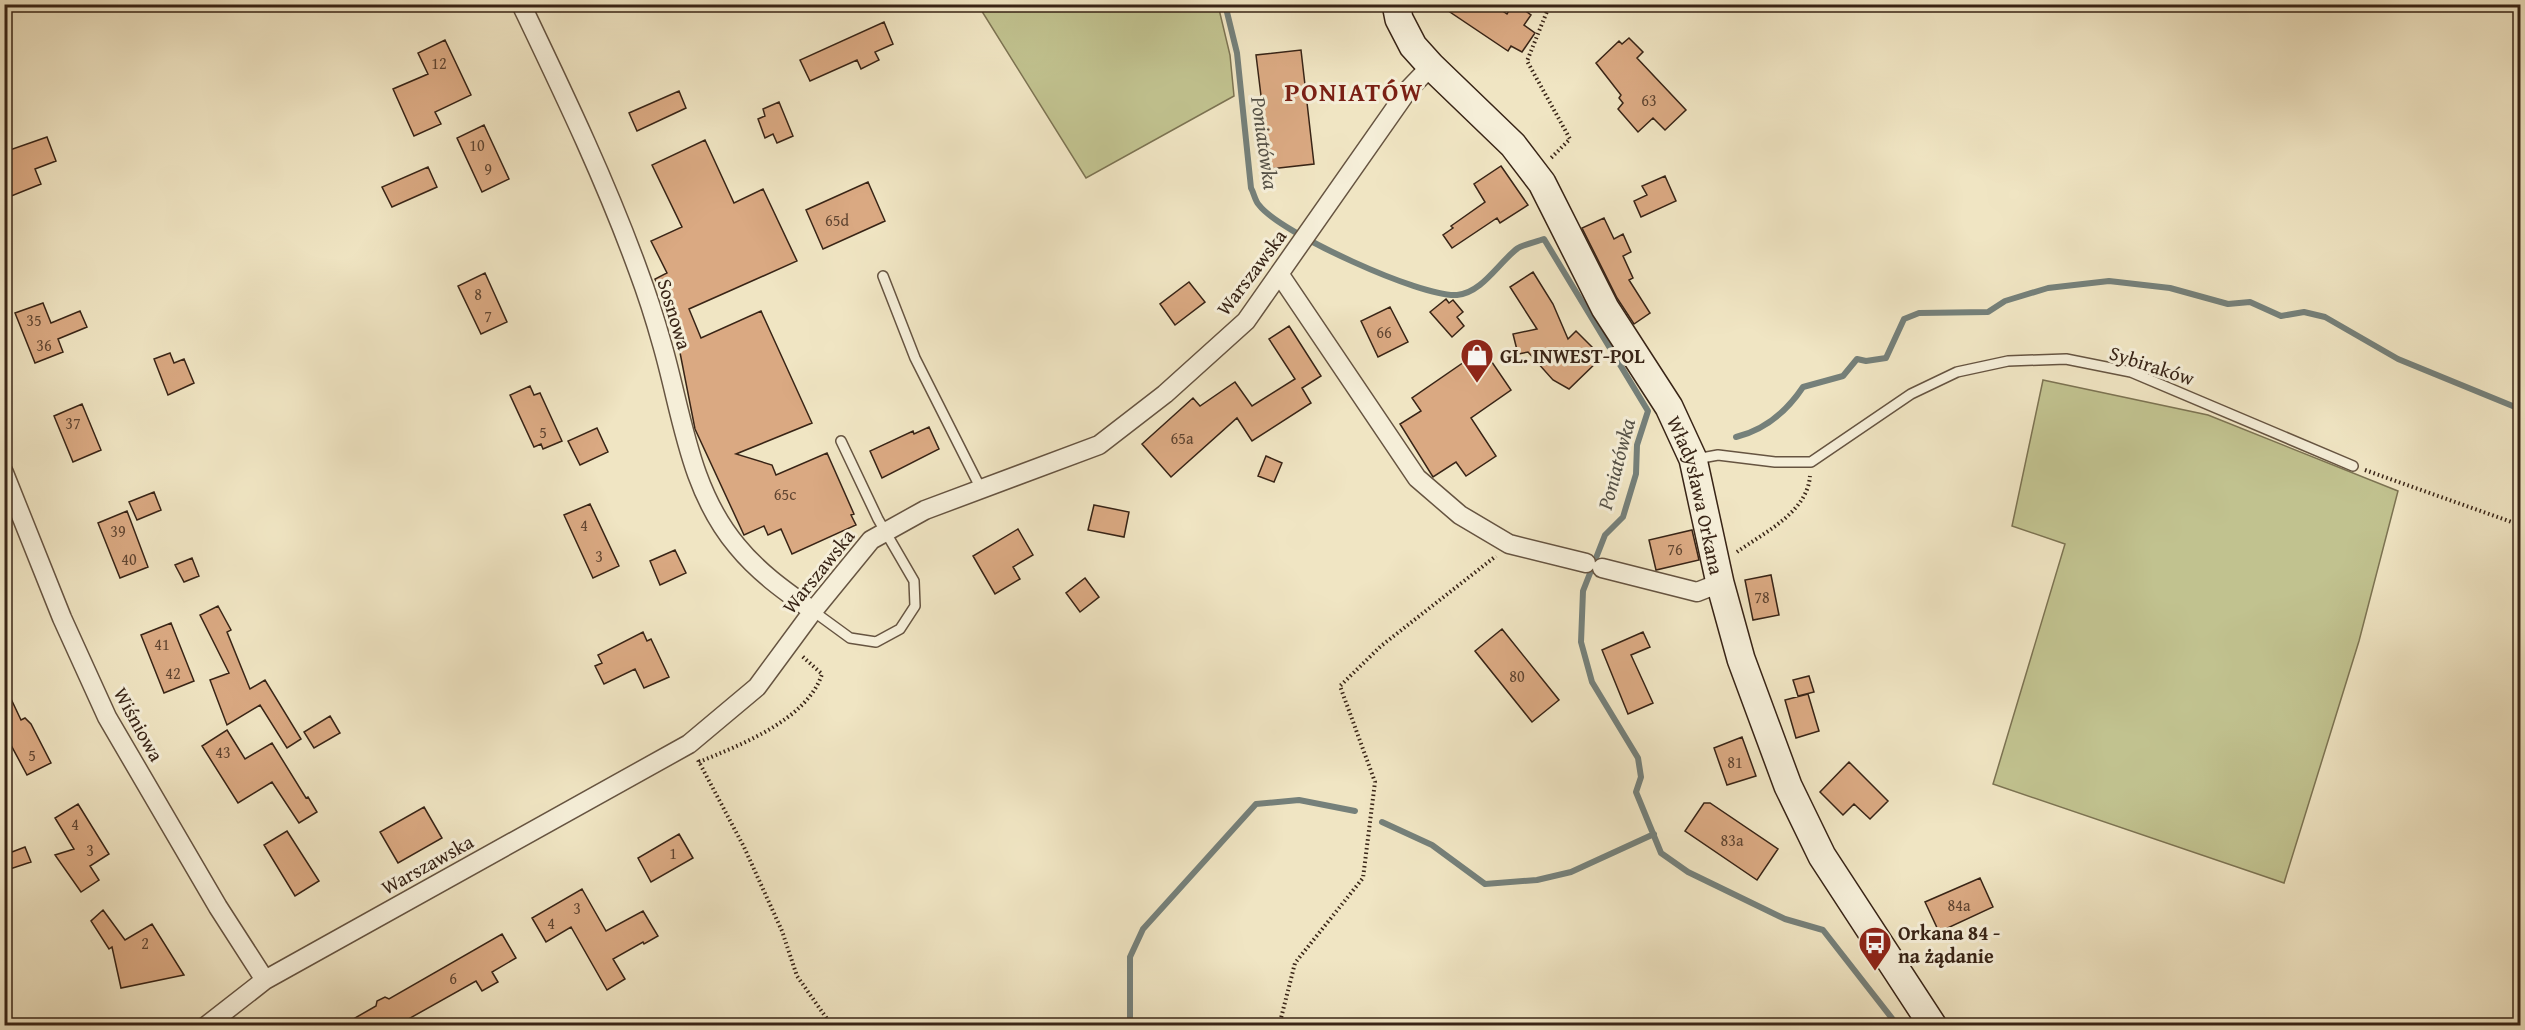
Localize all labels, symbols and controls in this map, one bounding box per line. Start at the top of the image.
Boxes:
house number: 12 [431,51,447,75]
district label: PONIATÓW [1285,72,1423,111]
house number: 63 [1641,88,1657,112]
water label: Poniatówka [1243,94,1287,192]
house number: 10 [469,133,485,157]
house number: 9 [484,157,492,181]
house number: 65d [825,208,849,232]
street label: Warszawska [1209,222,1293,321]
street label: Sosnowa [651,275,700,353]
house number: 8 [474,282,482,306]
house number: 7 [484,304,492,328]
house number: 35 [26,308,42,332]
house number: 66 [1376,320,1392,344]
house number: 36 [36,333,52,357]
shop icon: GL. INWEST-POL [1459,337,1495,384]
street label: Sybiraków [2106,338,2199,393]
place label: GL. INWEST-POL [1500,341,1645,370]
house number: 37 [65,411,81,435]
street label: Władysława Orkana [1660,411,1732,578]
water label: Poniatówka [1589,415,1643,514]
house number: 5 [539,420,547,444]
house number: 65a [1171,426,1194,450]
house number: 65c [774,482,796,506]
house number: 4 [580,513,588,537]
house number: 39 [110,519,126,543]
street label: Warszawska [775,522,862,620]
house number: 76 [1667,537,1683,561]
house number: 3 [595,544,603,568]
house number: 40 [121,547,137,571]
house number: 78 [1754,585,1770,609]
house number: 41 [154,632,170,656]
house number: 42 [165,661,181,685]
house number: 80 [1509,664,1525,688]
street label: Wiśniowa [107,682,171,767]
house number: 43 [215,740,231,764]
house number: 5 [28,743,36,767]
house number: 81 [1727,750,1743,774]
house number: 4 [71,812,79,836]
street label: Warszawska [376,826,479,901]
house number: 83a [1721,828,1744,852]
house number: 3 [86,838,94,862]
house number: 1 [669,841,677,865]
house number: 84a [1948,893,1971,917]
house number: 3 [573,896,581,920]
house number: 4 [547,911,555,935]
place label: Orkana 84 - na żądanie [1898,918,2000,970]
bus stop icon: Orkana 84 - na żądanie [1857,925,1893,972]
house number: 2 [141,931,149,955]
house number: 6 [449,966,457,990]

